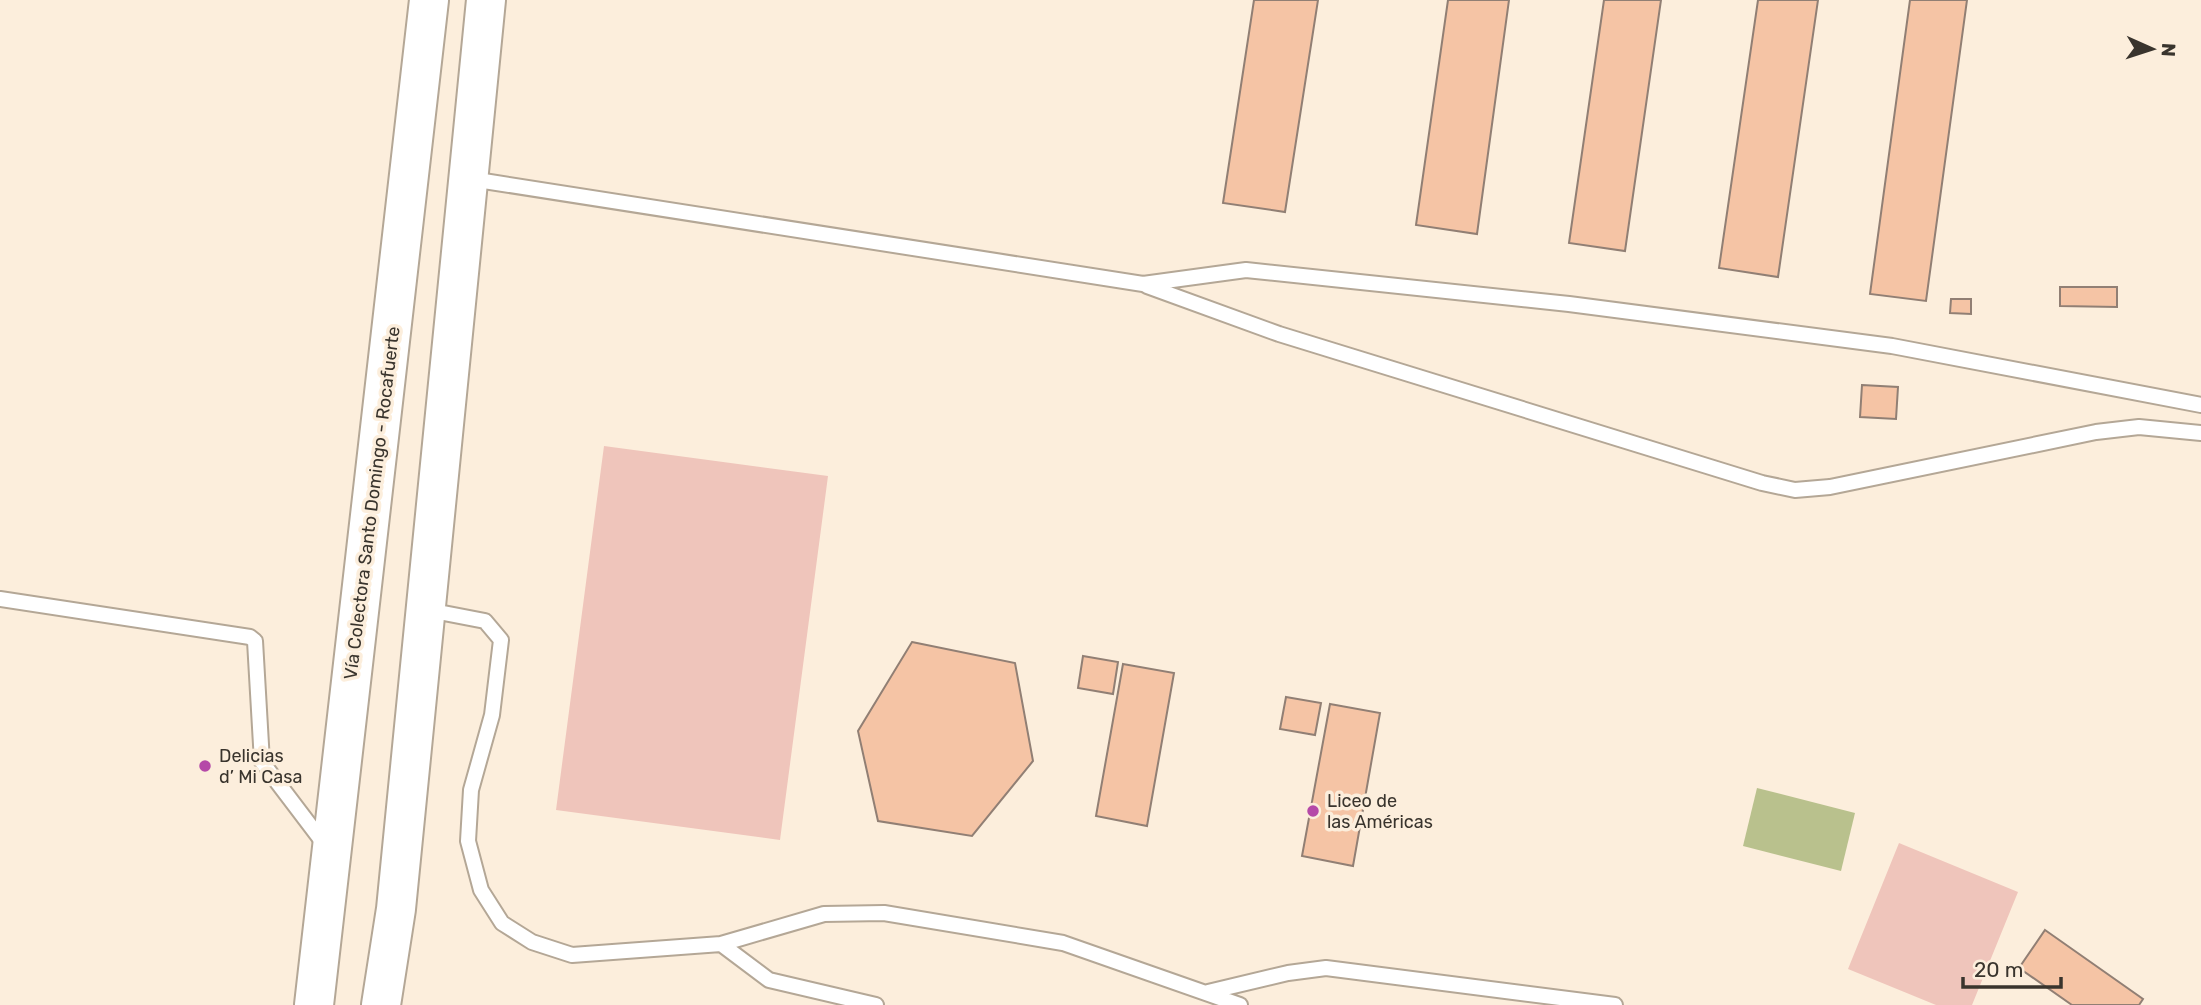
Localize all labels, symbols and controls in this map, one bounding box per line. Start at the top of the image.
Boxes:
north arrow [2117,14,2187,84]
text: N [2157,42,2180,57]
street label: Vía Colectora Santo Domingo - Rocafuerte [339,325,405,681]
place label: Delicias d’ Mi Casa [219,745,302,788]
marker: Delicias d’ Mi Casa [197,758,213,774]
place label: Liceo de las Américas [1327,790,1433,833]
marker: Liceo de las Américas [1305,803,1321,819]
scale bar [1963,946,2061,990]
text: 20 m [1974,957,2023,982]

